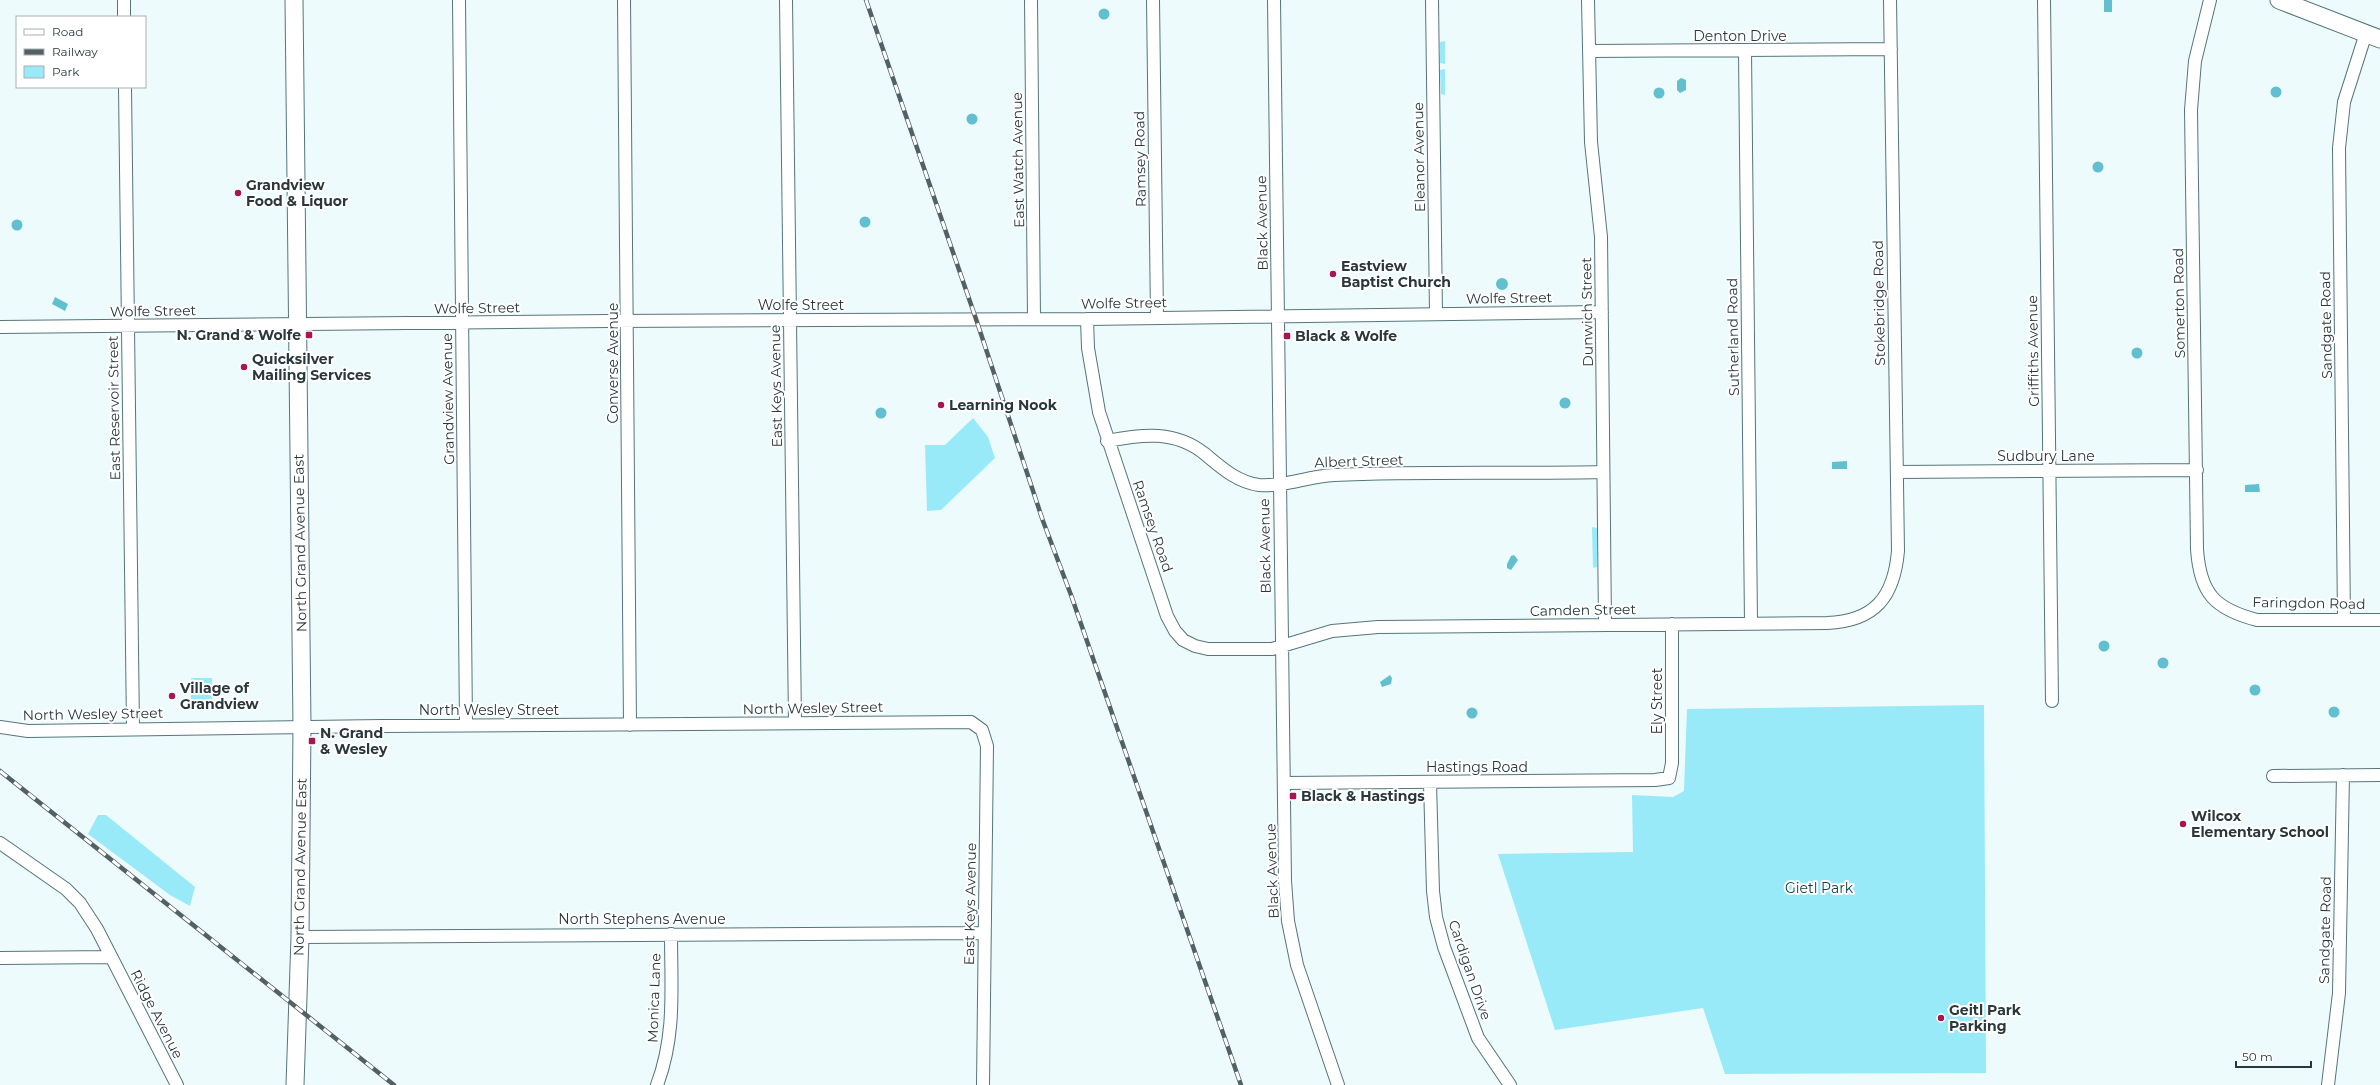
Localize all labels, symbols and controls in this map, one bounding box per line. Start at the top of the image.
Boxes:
legend [16,16,146,88]
text: Road [52,24,83,39]
street label: Denton Drive [1693,27,1787,45]
text: Railway [52,44,98,59]
text: Park [52,64,80,79]
street label: East Watch Avenue [1008,92,1028,228]
street label: Eleanor Avenue [1409,102,1429,212]
street label: Ramsey Road [1130,111,1150,207]
street label: Black Avenue [1252,175,1272,271]
place label: Grandview Food & Liquor [246,176,348,210]
marker: Grandview Food & Liquor [233,188,243,198]
street label: Stokebridge Road [1869,240,1889,366]
street label: Somerton Road [2169,248,2189,358]
place label: Eastview Baptist Church [1341,257,1451,291]
street label: Dunwich Street [1577,257,1597,367]
marker: Eastview Baptist Church [1328,269,1338,279]
street label: Sandgate Road [2316,271,2336,379]
street label: Sutherland Road [1723,278,1743,396]
street label: Wolfe Street [1466,288,1553,308]
street label: Wolfe Street [1081,293,1168,313]
street label: Griffiths Avenue [2023,295,2043,407]
street label: Wolfe Street [758,296,845,314]
street label: Wolfe Street [434,298,521,318]
street label: Wolfe Street [110,301,197,321]
street label: Converse Avenue [604,303,622,423]
street label: East Keys Avenue [766,325,786,447]
place label: N. Grand & Wolfe [177,326,301,344]
place label: Black & Wolfe [1295,327,1397,345]
marker: N. Grand & Wolfe [304,330,314,340]
marker: Black & Wolfe [1282,331,1292,341]
street label: Grandview Avenue [438,333,458,465]
street label: East Reservoir Street [104,335,124,481]
place label: Quicksilver Mailing Services [252,350,372,384]
marker: Quicksilver Mailing Services [239,362,249,372]
place label: Learning Nook [949,396,1058,414]
marker: Learning Nook [936,400,946,410]
street label: Sudbury Lane [1997,447,2095,465]
street label: Albert Street [1314,450,1404,472]
street label: North Grand Avenue East [289,454,311,632]
street label: Ramsey Road [1129,478,1177,574]
street label: Black Avenue [1255,498,1275,594]
street label: Faringdon Road [2252,593,2366,613]
street label: Camden Street [1530,600,1637,620]
street label: Ely Street [1648,667,1666,734]
place label: Village of Grandview [179,679,260,713]
marker: Village of Grandview [167,691,177,701]
street label: North Wesley Street [743,698,884,718]
street label: North Wesley Street [419,701,560,719]
street label: North Wesley Street [23,704,164,724]
place label: N. Grand & Wesley [320,724,388,758]
marker: N. Grand & Wesley [307,736,317,746]
street label: Hastings Road [1426,758,1528,776]
street label: North Grand Avenue East [289,778,311,956]
place label: Black & Hastings [1301,787,1425,805]
marker: Black & Hastings [1288,791,1298,801]
place label: Wilcox Elementary School [2191,807,2329,841]
marker: Wilcox Elementary School [2178,819,2188,829]
street label: Black Avenue [1261,823,1283,919]
street label: East Keys Avenue [960,843,980,965]
street label: Sandgate Road [2315,876,2335,984]
park label: Gietl Park [1785,879,1854,897]
street label: North Stephens Avenue [558,910,726,928]
street label: Cardigan Drive [1444,918,1496,1022]
street label: Monica Lane [643,953,665,1043]
street label: Ridge Avenue [127,966,187,1062]
place label: Geitl Park Parking [1949,1001,2022,1035]
marker: Geitl Park Parking [1936,1013,1946,1023]
scale bar [2236,1043,2311,1069]
text: 50 m [2242,1049,2273,1064]

